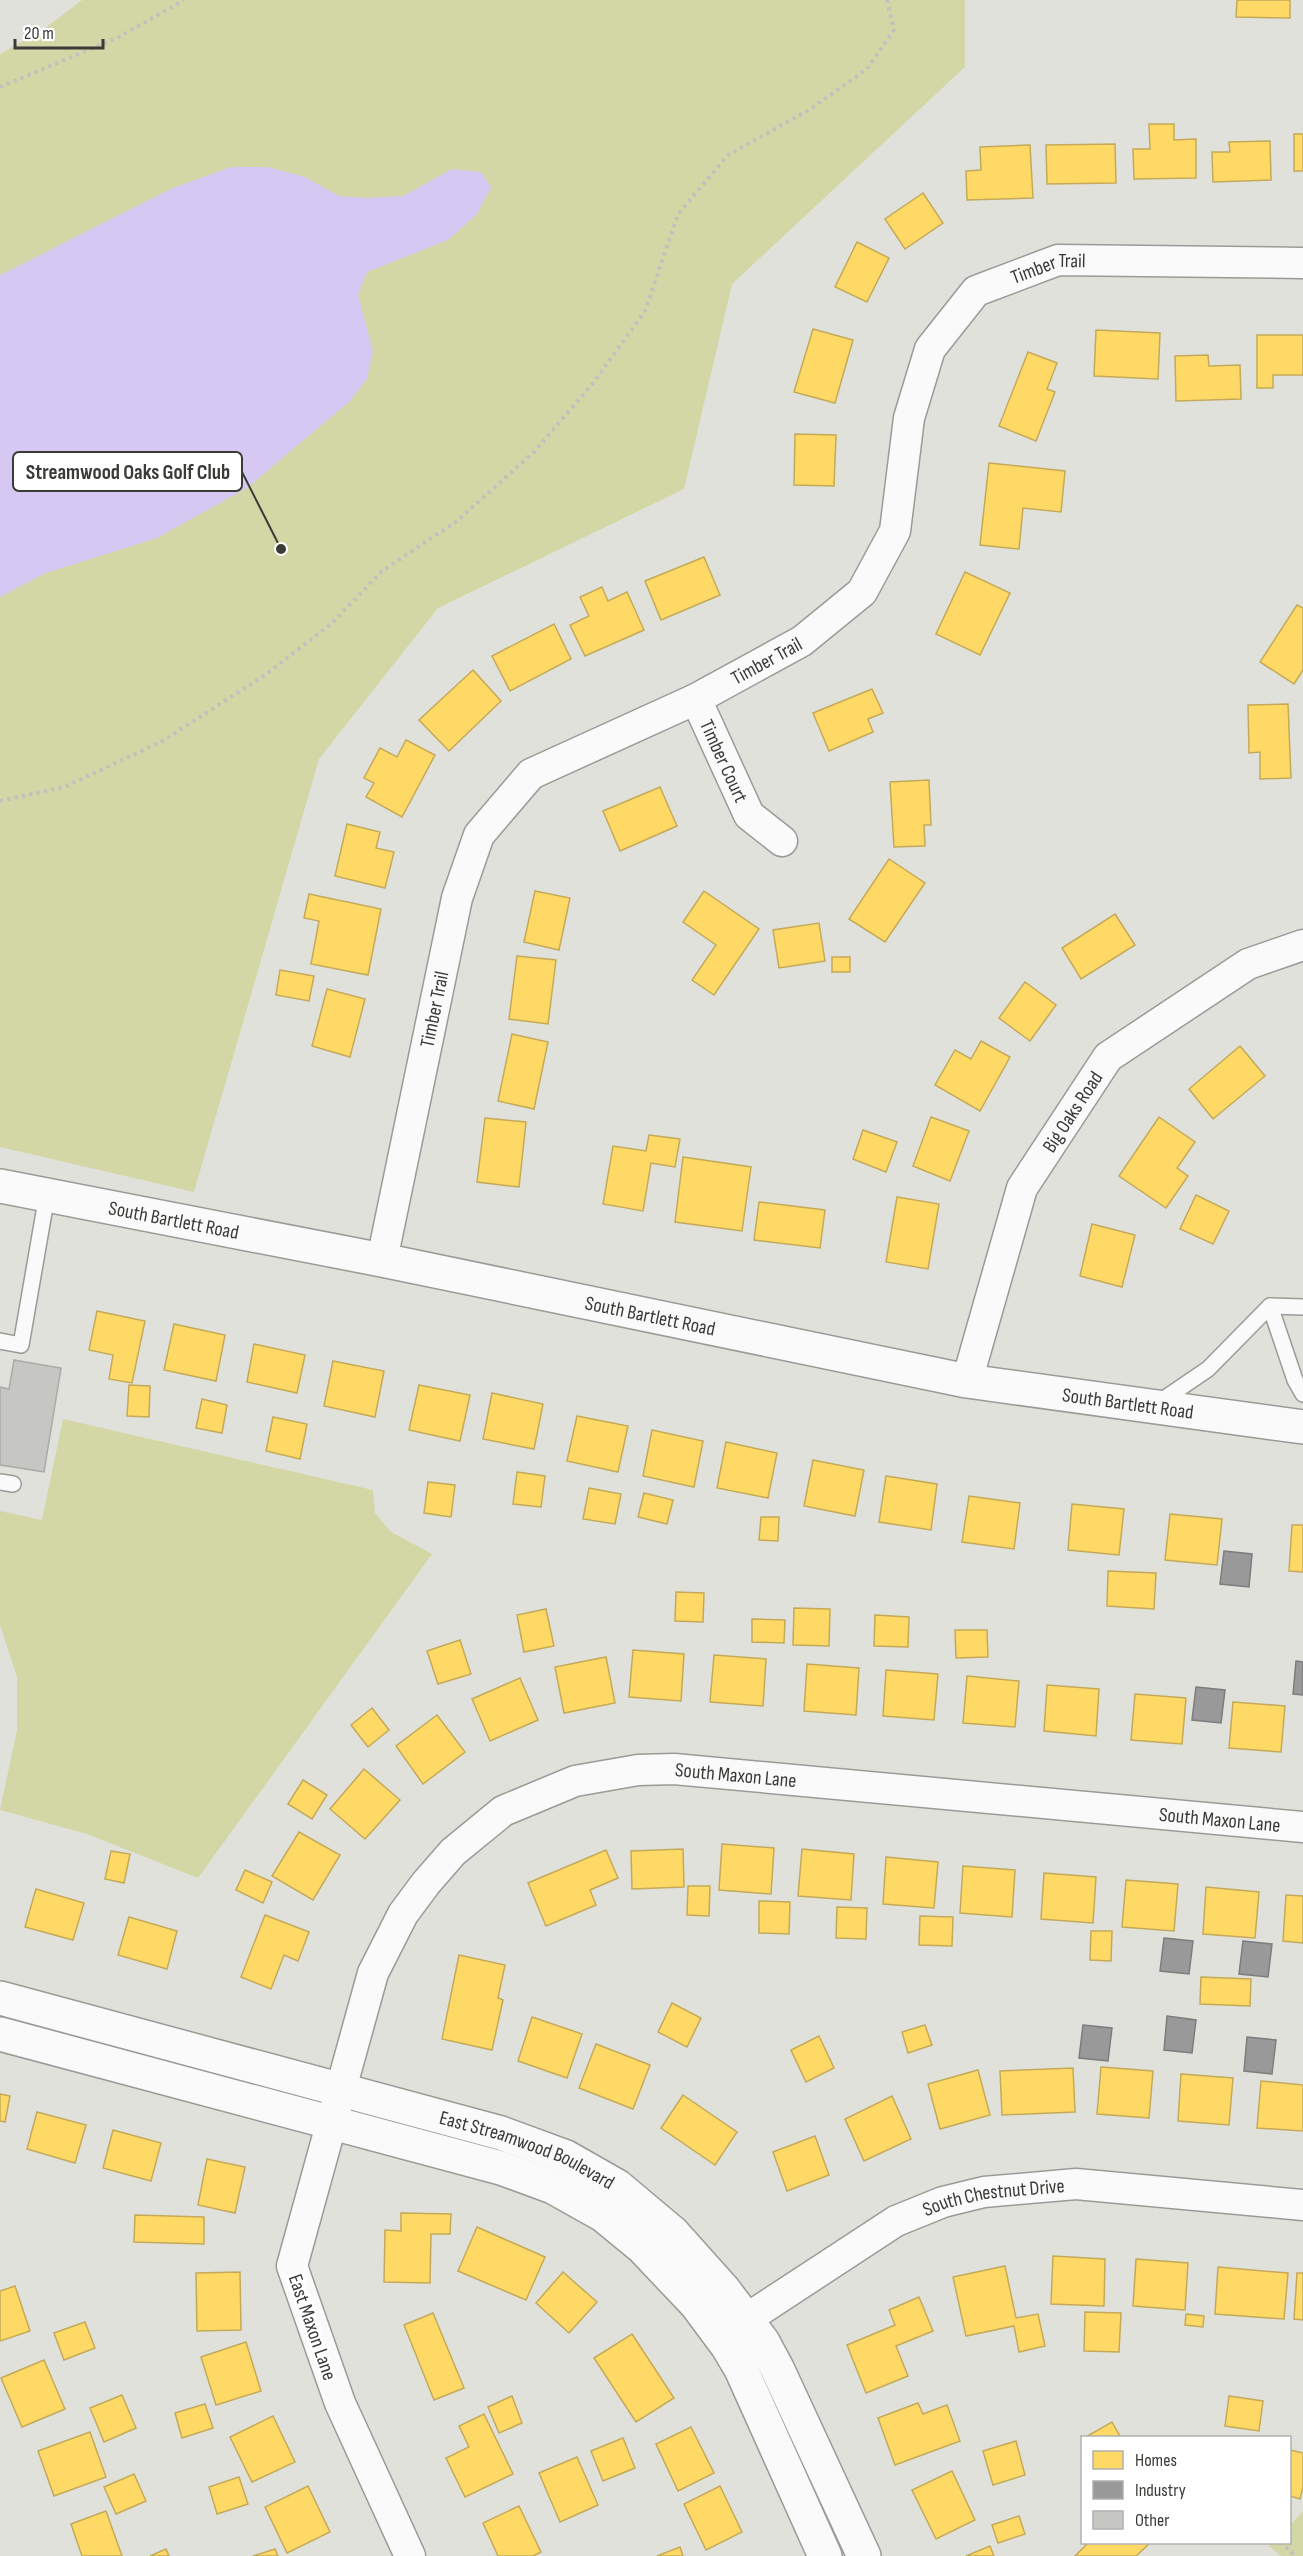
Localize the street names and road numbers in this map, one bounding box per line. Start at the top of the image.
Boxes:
street label: Timber Trail [1008,249,1086,290]
street label: Timber Trail [727,632,806,690]
street label: Timber Court [694,716,753,806]
street label: Timber Trail [415,969,454,1050]
street label: Big Oaks Road [1038,1067,1108,1157]
street label: South Bartlett Road [106,1196,241,1245]
street label: South Bartlett Road [583,1291,717,1342]
street label: South Bartlett Road [1061,1383,1195,1425]
street label: South Maxon Lane [674,1758,797,1793]
street label: South Maxon Lane [1158,1803,1281,1838]
street label: East Streamwood Boulevard [437,2106,618,2195]
street label: South Chestnut Drive [919,2174,1065,2222]
street label: East Maxon Lane [283,2271,341,2384]

